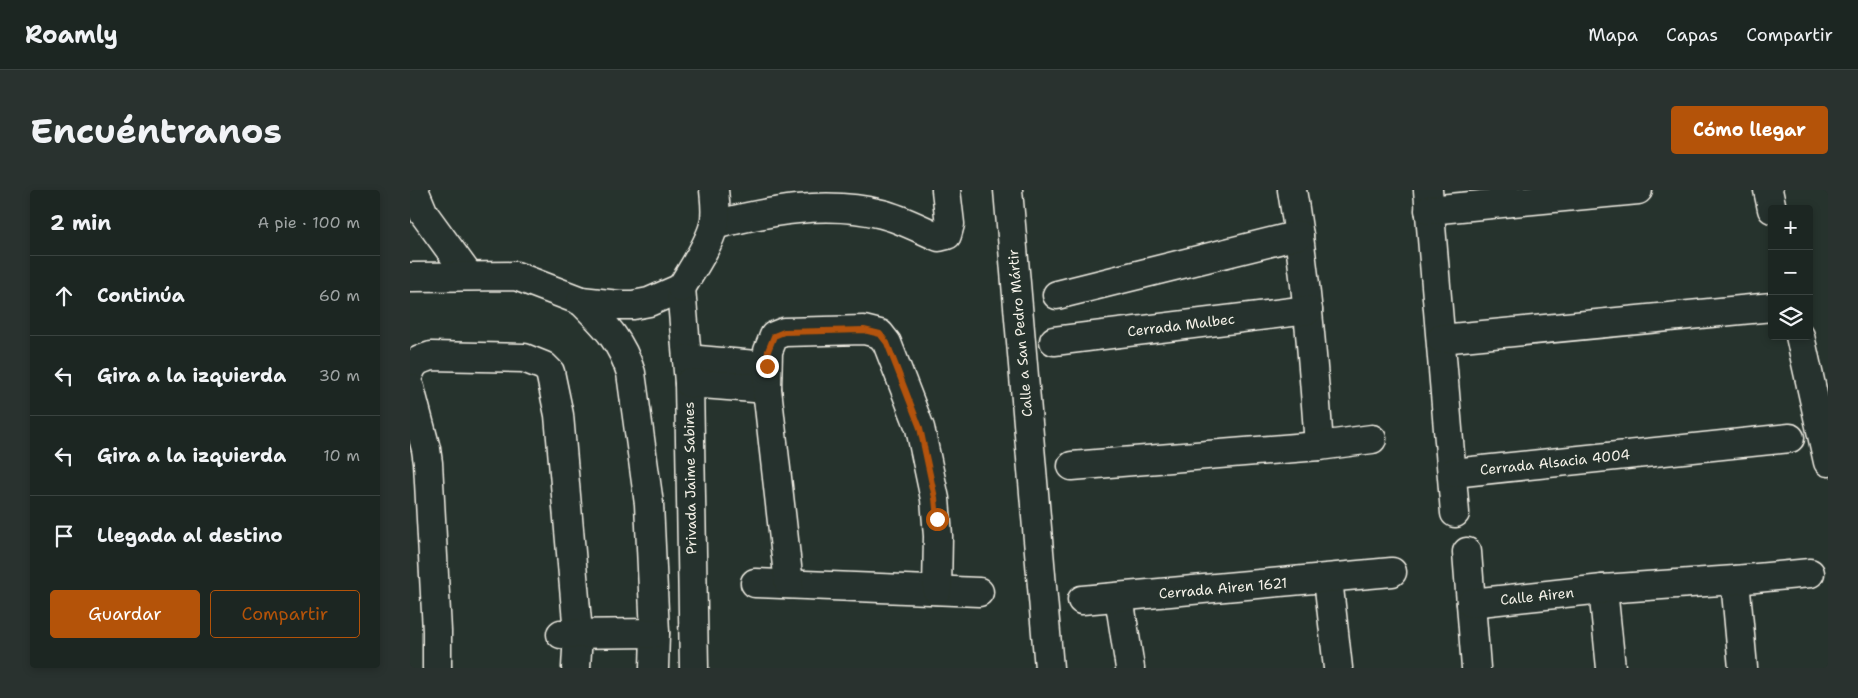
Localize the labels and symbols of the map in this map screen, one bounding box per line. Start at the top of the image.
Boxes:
street label: Calle a San Pedro Mártir [1004,248,1036,418]
street label: Cerrada Malbec [1126,309,1236,341]
route end [756,355,779,378]
street label: Privada Jaime Sabines [680,401,700,555]
street label: Cerrada Alsacia 4004 [1479,445,1631,479]
route start [926,508,949,531]
street label: Cerrada Airen 1621 [1158,573,1288,603]
street label: Calle Airen [1499,583,1575,609]

